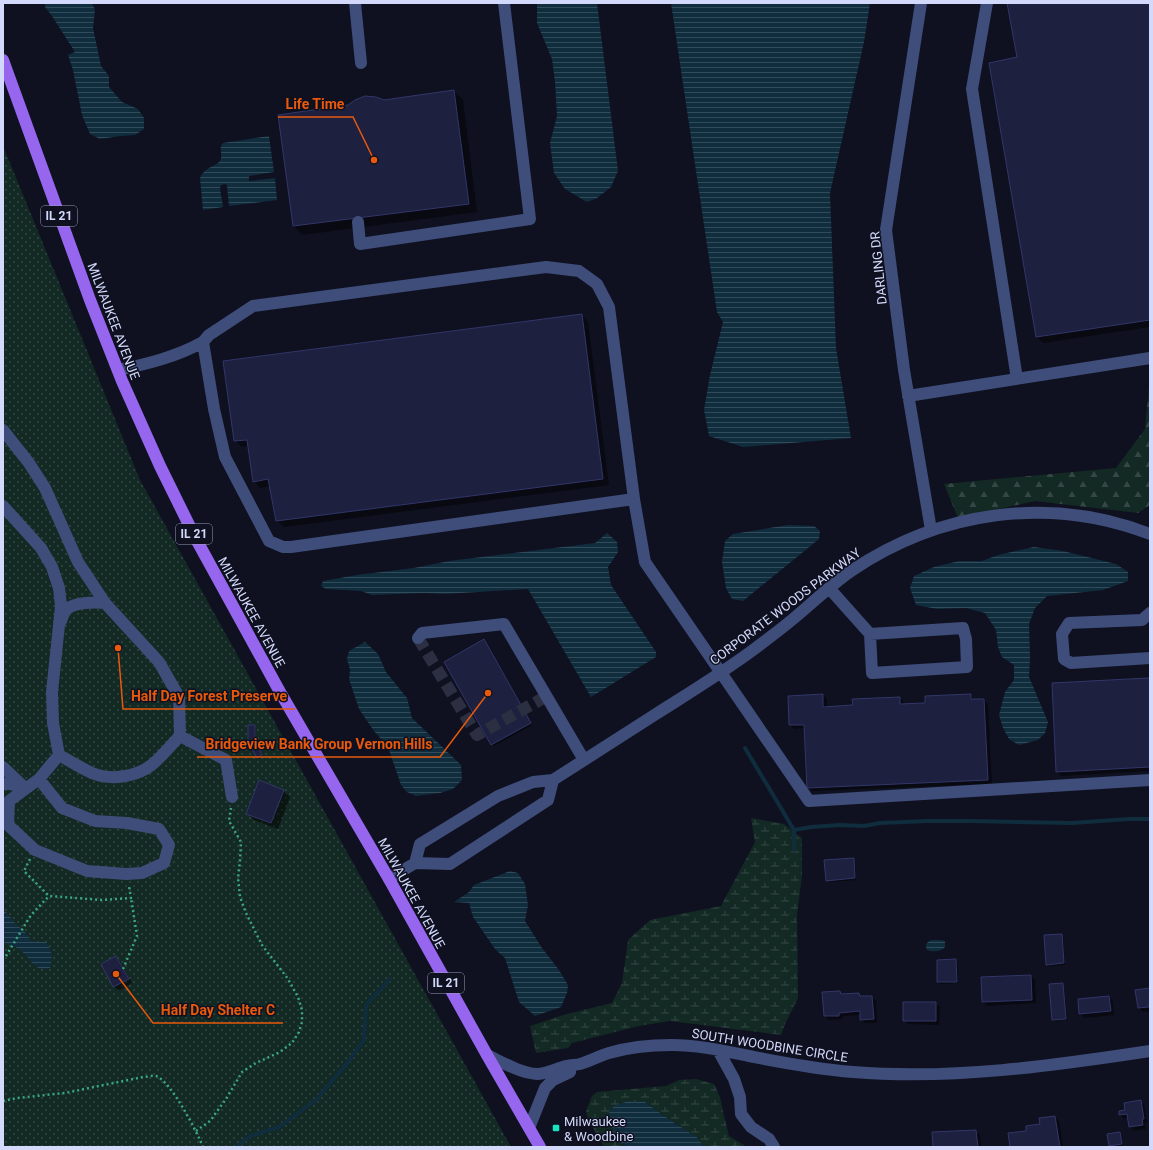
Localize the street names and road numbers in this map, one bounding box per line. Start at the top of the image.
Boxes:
road number: IL 21 [41,206,77,226]
street label: DARLING DR [867,231,890,305]
street label: MILWAUKEE AVENUE [84,261,143,382]
road number: IL 21 [176,524,212,544]
street label: CORPORATE WOODS PARKWAY [707,545,864,668]
street label: MILWAUKEE AVENUE [215,554,288,670]
street label: MILWAUKEE AVENUE [375,835,448,951]
road number: IL 21 [428,973,464,993]
street label: SOUTH WOODBINE CIRCLE [691,1026,849,1065]

